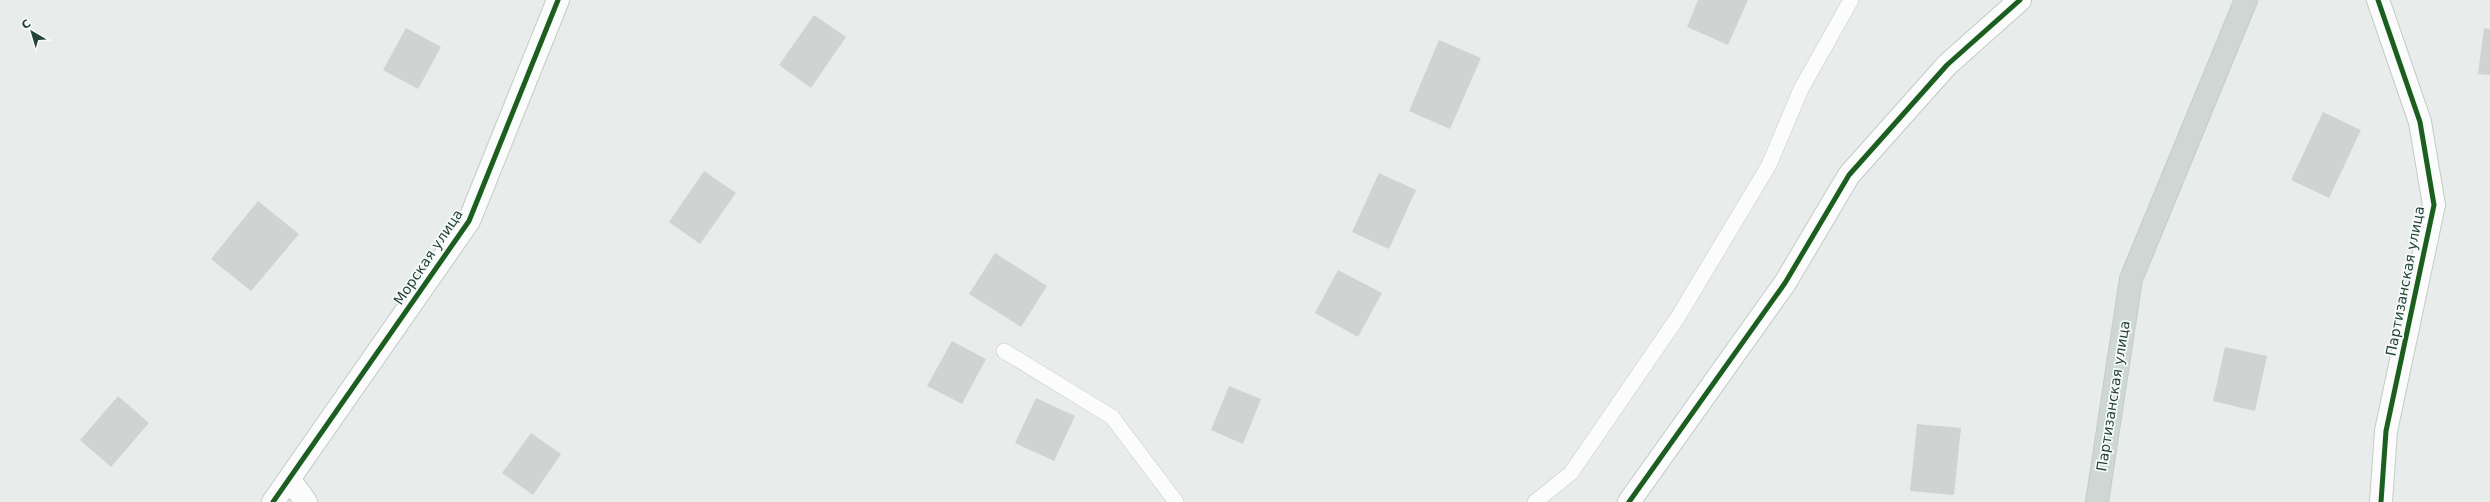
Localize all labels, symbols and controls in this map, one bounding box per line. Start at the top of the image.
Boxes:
north arrow [12,12,52,52]
text: С [19,17,33,32]
street label: Партизанская улица [2383,205,2427,357]
street label: Морская улица [390,206,466,308]
street label: Партизанская улица [2093,319,2133,473]

